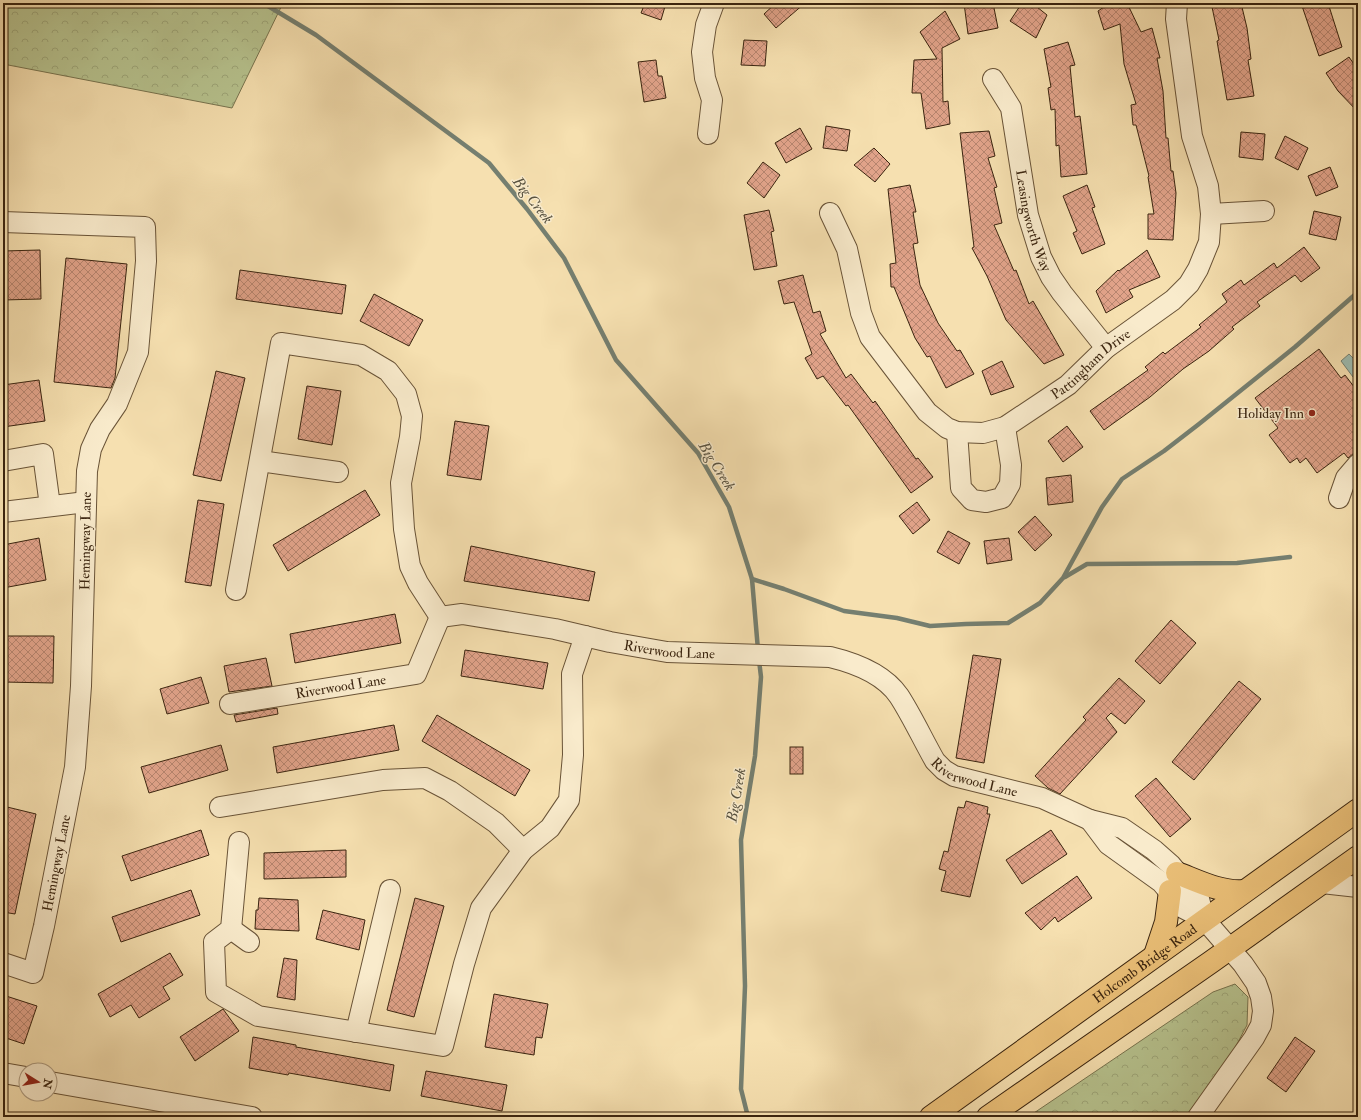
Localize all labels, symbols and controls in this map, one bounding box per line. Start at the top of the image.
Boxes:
street label: Leasingworth Way [1012,169,1055,276]
water label: Big Creek [508,172,557,228]
street label: Pattingham Drive [1048,325,1134,403]
place label: Holiday Inn [1237,405,1304,423]
marker: Holiday Inn [1307,408,1317,418]
water label: Big Creek [694,437,739,494]
street label: Hemingway Lane [76,492,96,590]
street label: Riverwood Lane [623,637,715,662]
street label: Riverwood Lane [294,671,387,702]
street label: Riverwood Lane [927,754,1019,801]
water label: Big Creek [722,767,751,825]
street label: Hemingway Lane [39,813,75,913]
street label: Holcomb Bridge Road [1089,921,1200,1007]
north arrow [18,1062,58,1102]
text: N [40,1077,55,1091]

